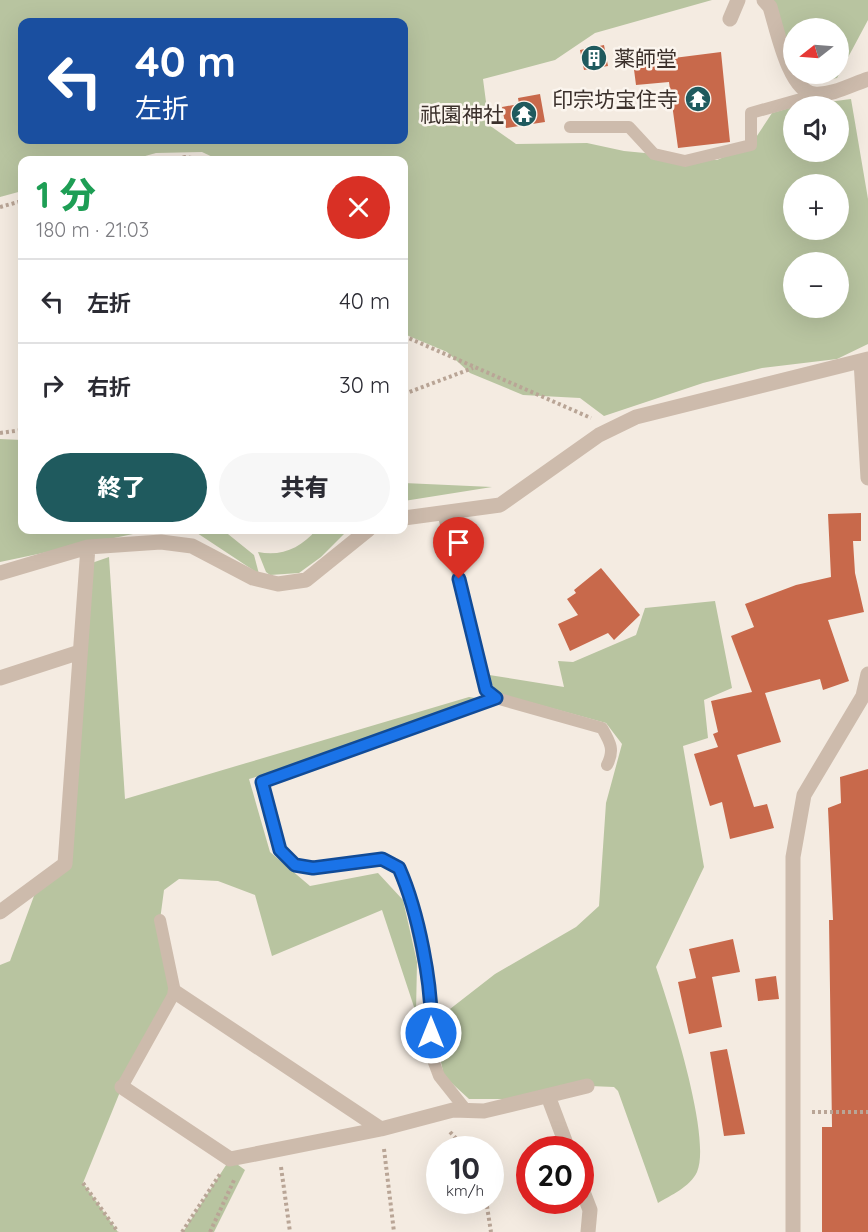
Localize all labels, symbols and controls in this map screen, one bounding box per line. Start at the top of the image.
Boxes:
north arrow [783,18,849,84]
map controls [783,18,849,318]
text: 40 m [135,35,236,88]
icon: left [36,42,114,120]
building icon: 薬師堂 [579,43,609,73]
place label: 薬師堂 [614,45,677,71]
temple icon: 印宗坊宝住寺 [683,84,713,114]
place label: 印宗坊宝住寺 [552,86,678,112]
text: 左折 [135,91,189,125]
button: sound [783,96,849,162]
temple icon: 祇園神社 [509,99,539,129]
place label: 祇園神社 [420,101,504,127]
text: 1 分 [36,172,96,217]
button: + [783,174,849,240]
button: close [327,176,390,239]
text: 180 m · 21:03 [36,217,149,242]
button: − [783,252,849,318]
icon: left [36,285,69,318]
text: 40 m [339,287,390,315]
text: 左折 [87,289,131,317]
icon: right [36,369,69,402]
text: 30 m [339,371,390,399]
text: 右折 [87,373,131,401]
button: 終了 [36,453,207,522]
button: 共有 [219,453,390,522]
pin [433,517,484,579]
icon: arrive [442,526,475,559]
position arrow [399,1001,463,1065]
speed limit sign: 20 [516,1136,594,1214]
text: 10 [450,1149,480,1187]
text: km/h [446,1181,484,1200]

